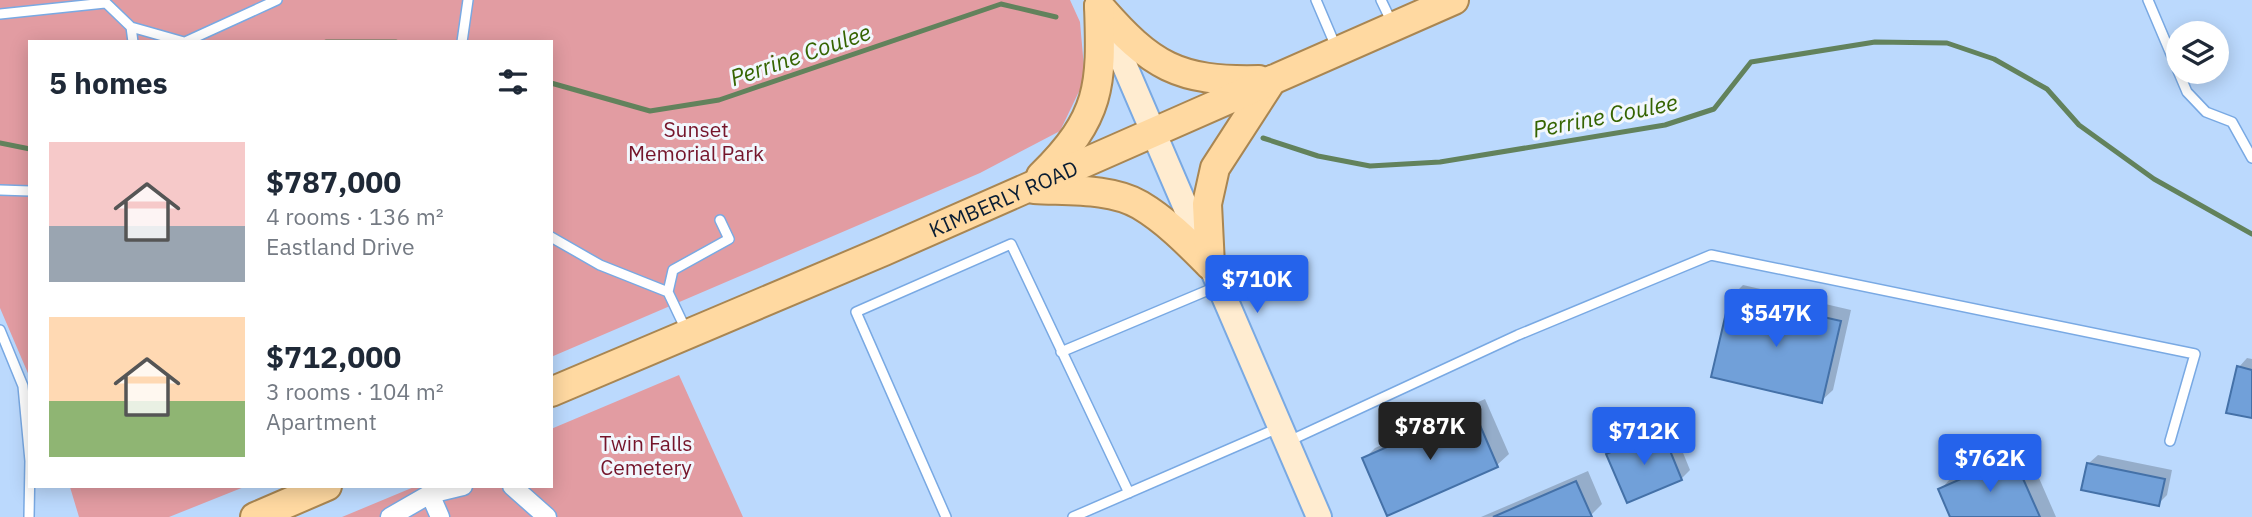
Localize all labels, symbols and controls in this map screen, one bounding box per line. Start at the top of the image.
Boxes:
water label: Perrine Coulee [726,16,875,92]
map controls [2166,21,2229,84]
button: layers [2166,21,2229,84]
text: 5 homes [49,63,168,102]
icon: filters [494,63,532,101]
water label: Perrine Coulee [1530,86,1680,144]
park label: Sunset Memorial Park [628,115,764,167]
street label: KIMBERLY ROAD [924,153,1082,244]
text: $787,000 [266,162,401,201]
icon: home [105,170,189,254]
text: 4 rooms · 136 m² [266,201,444,231]
text: Eastland Drive [266,231,415,261]
pin: $710K [1208,256,1306,315]
text: $710K [1221,263,1293,293]
pin: $547K [1727,290,1825,349]
text: $547K [1740,297,1812,327]
text: $712,000 [266,337,401,376]
icon: home [105,345,189,429]
text: 3 rooms · 104 m² [266,376,444,406]
pin: $787K [1381,402,1479,462]
text: Apartment [266,406,377,436]
pin: $712K [1595,407,1693,467]
text: $787K [1394,410,1466,440]
text: $712K [1608,415,1680,445]
park label: Twin Falls Cemetery [599,429,693,481]
pin: $762K [1941,434,2039,494]
text: $762K [1954,442,2026,472]

